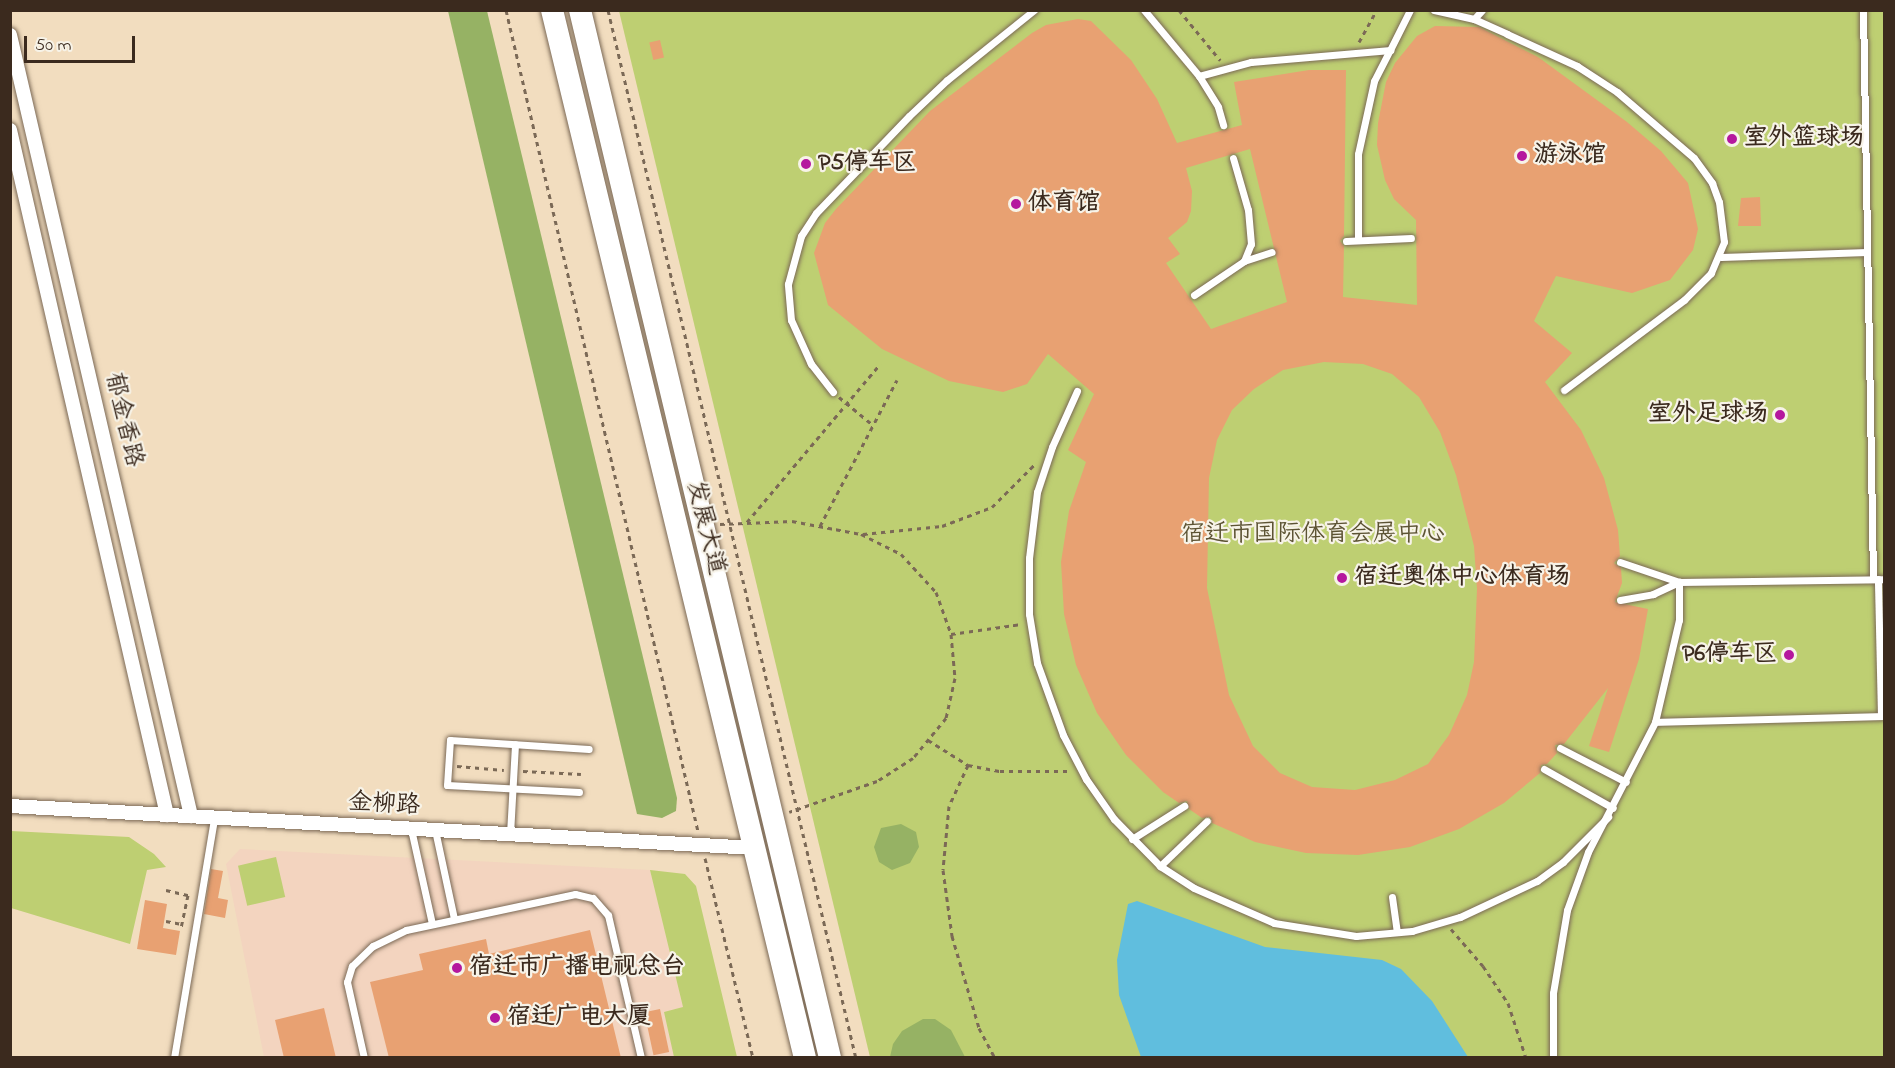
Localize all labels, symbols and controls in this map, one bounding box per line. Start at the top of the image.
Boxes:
scale bar [27,24,138,62]
text: 50 m [35,33,72,59]
place label: 室外篮球场 [1744,125,1864,153]
marker: 室外篮球场 [1725,132,1739,146]
place label: 游泳馆 [1534,142,1606,170]
marker: 游泳馆 [1515,149,1529,163]
place label: P5停车区 [818,150,916,178]
marker: P5停车区 [799,157,813,171]
place label: 体育馆 [1028,190,1100,218]
marker: 体育馆 [1009,197,1023,211]
street label: 郁金香路 [98,370,148,470]
place label: 室外足球场 [1648,401,1768,429]
marker: 室外足球场 [1773,408,1787,422]
street label: 发展大道 [679,478,731,578]
park label: 宿迁市国际体育会展中心 [1181,521,1445,549]
place label: 宿迁奥体中心体育场 [1354,564,1570,592]
marker: 宿迁奥体中心体育场 [1335,571,1349,585]
place label: P6停车区 [1682,641,1777,669]
marker: P6停车区 [1782,648,1796,662]
street label: 金柳路 [347,789,421,821]
place label: 宿迁市广播电视总台 [469,954,685,982]
marker: 宿迁市广播电视总台 [450,961,464,975]
place label: 宿迁广电大厦 [507,1004,651,1032]
marker: 宿迁广电大厦 [488,1011,502,1025]

